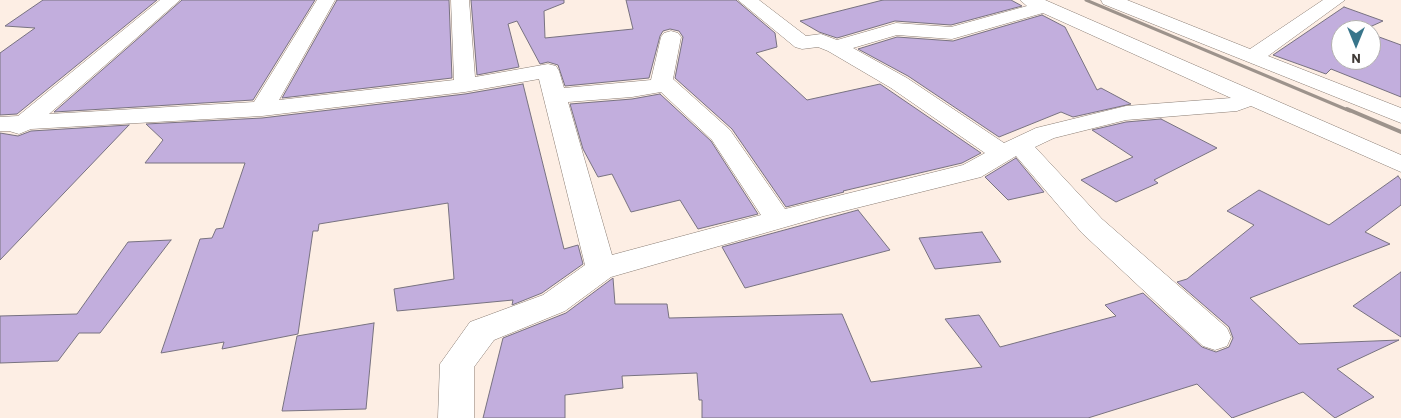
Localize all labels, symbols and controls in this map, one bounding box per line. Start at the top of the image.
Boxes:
north arrow [1331,20,1381,70]
text: N [1351,51,1361,68]

